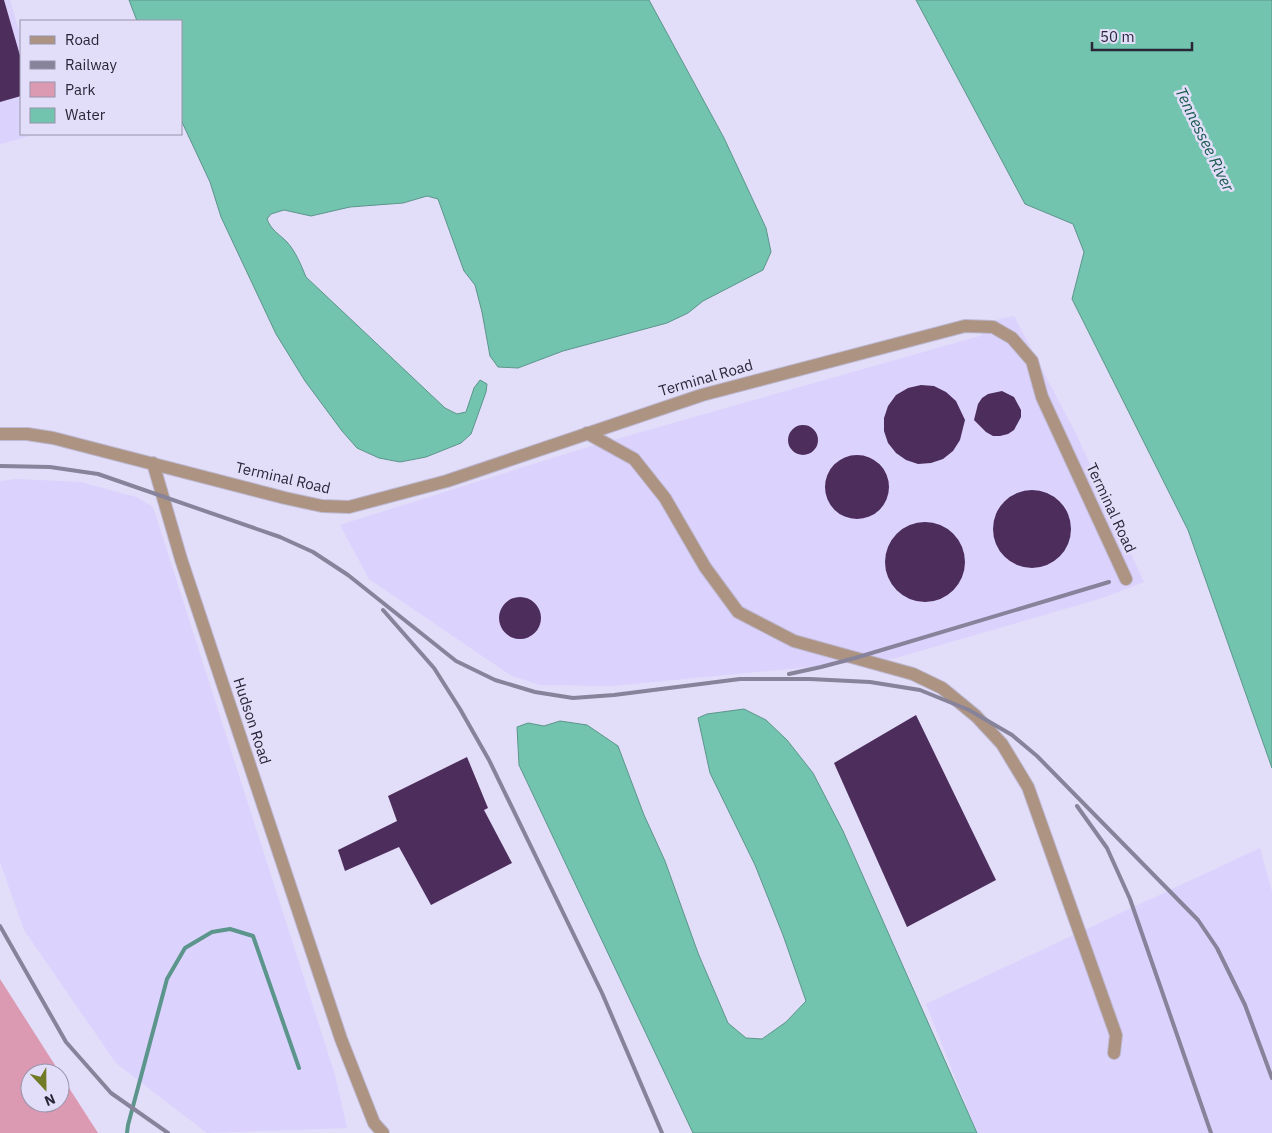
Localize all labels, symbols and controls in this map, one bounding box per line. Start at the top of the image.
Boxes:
legend [20,20,182,135]
scale bar [1092,20,1192,52]
text: 50 m [1100,27,1135,46]
text: Road [65,30,100,49]
text: Railway [65,55,118,74]
text: Park [65,80,95,99]
water label: Tennessee River [1171,84,1239,195]
text: Water [65,105,106,124]
street label: Terminal Road [657,355,755,400]
street label: Terminal Road [234,457,332,498]
street label: Terminal Road [1082,460,1141,556]
street label: Hudson Road [230,675,275,767]
north arrow [20,1063,70,1113]
text: N [42,1090,58,1110]

